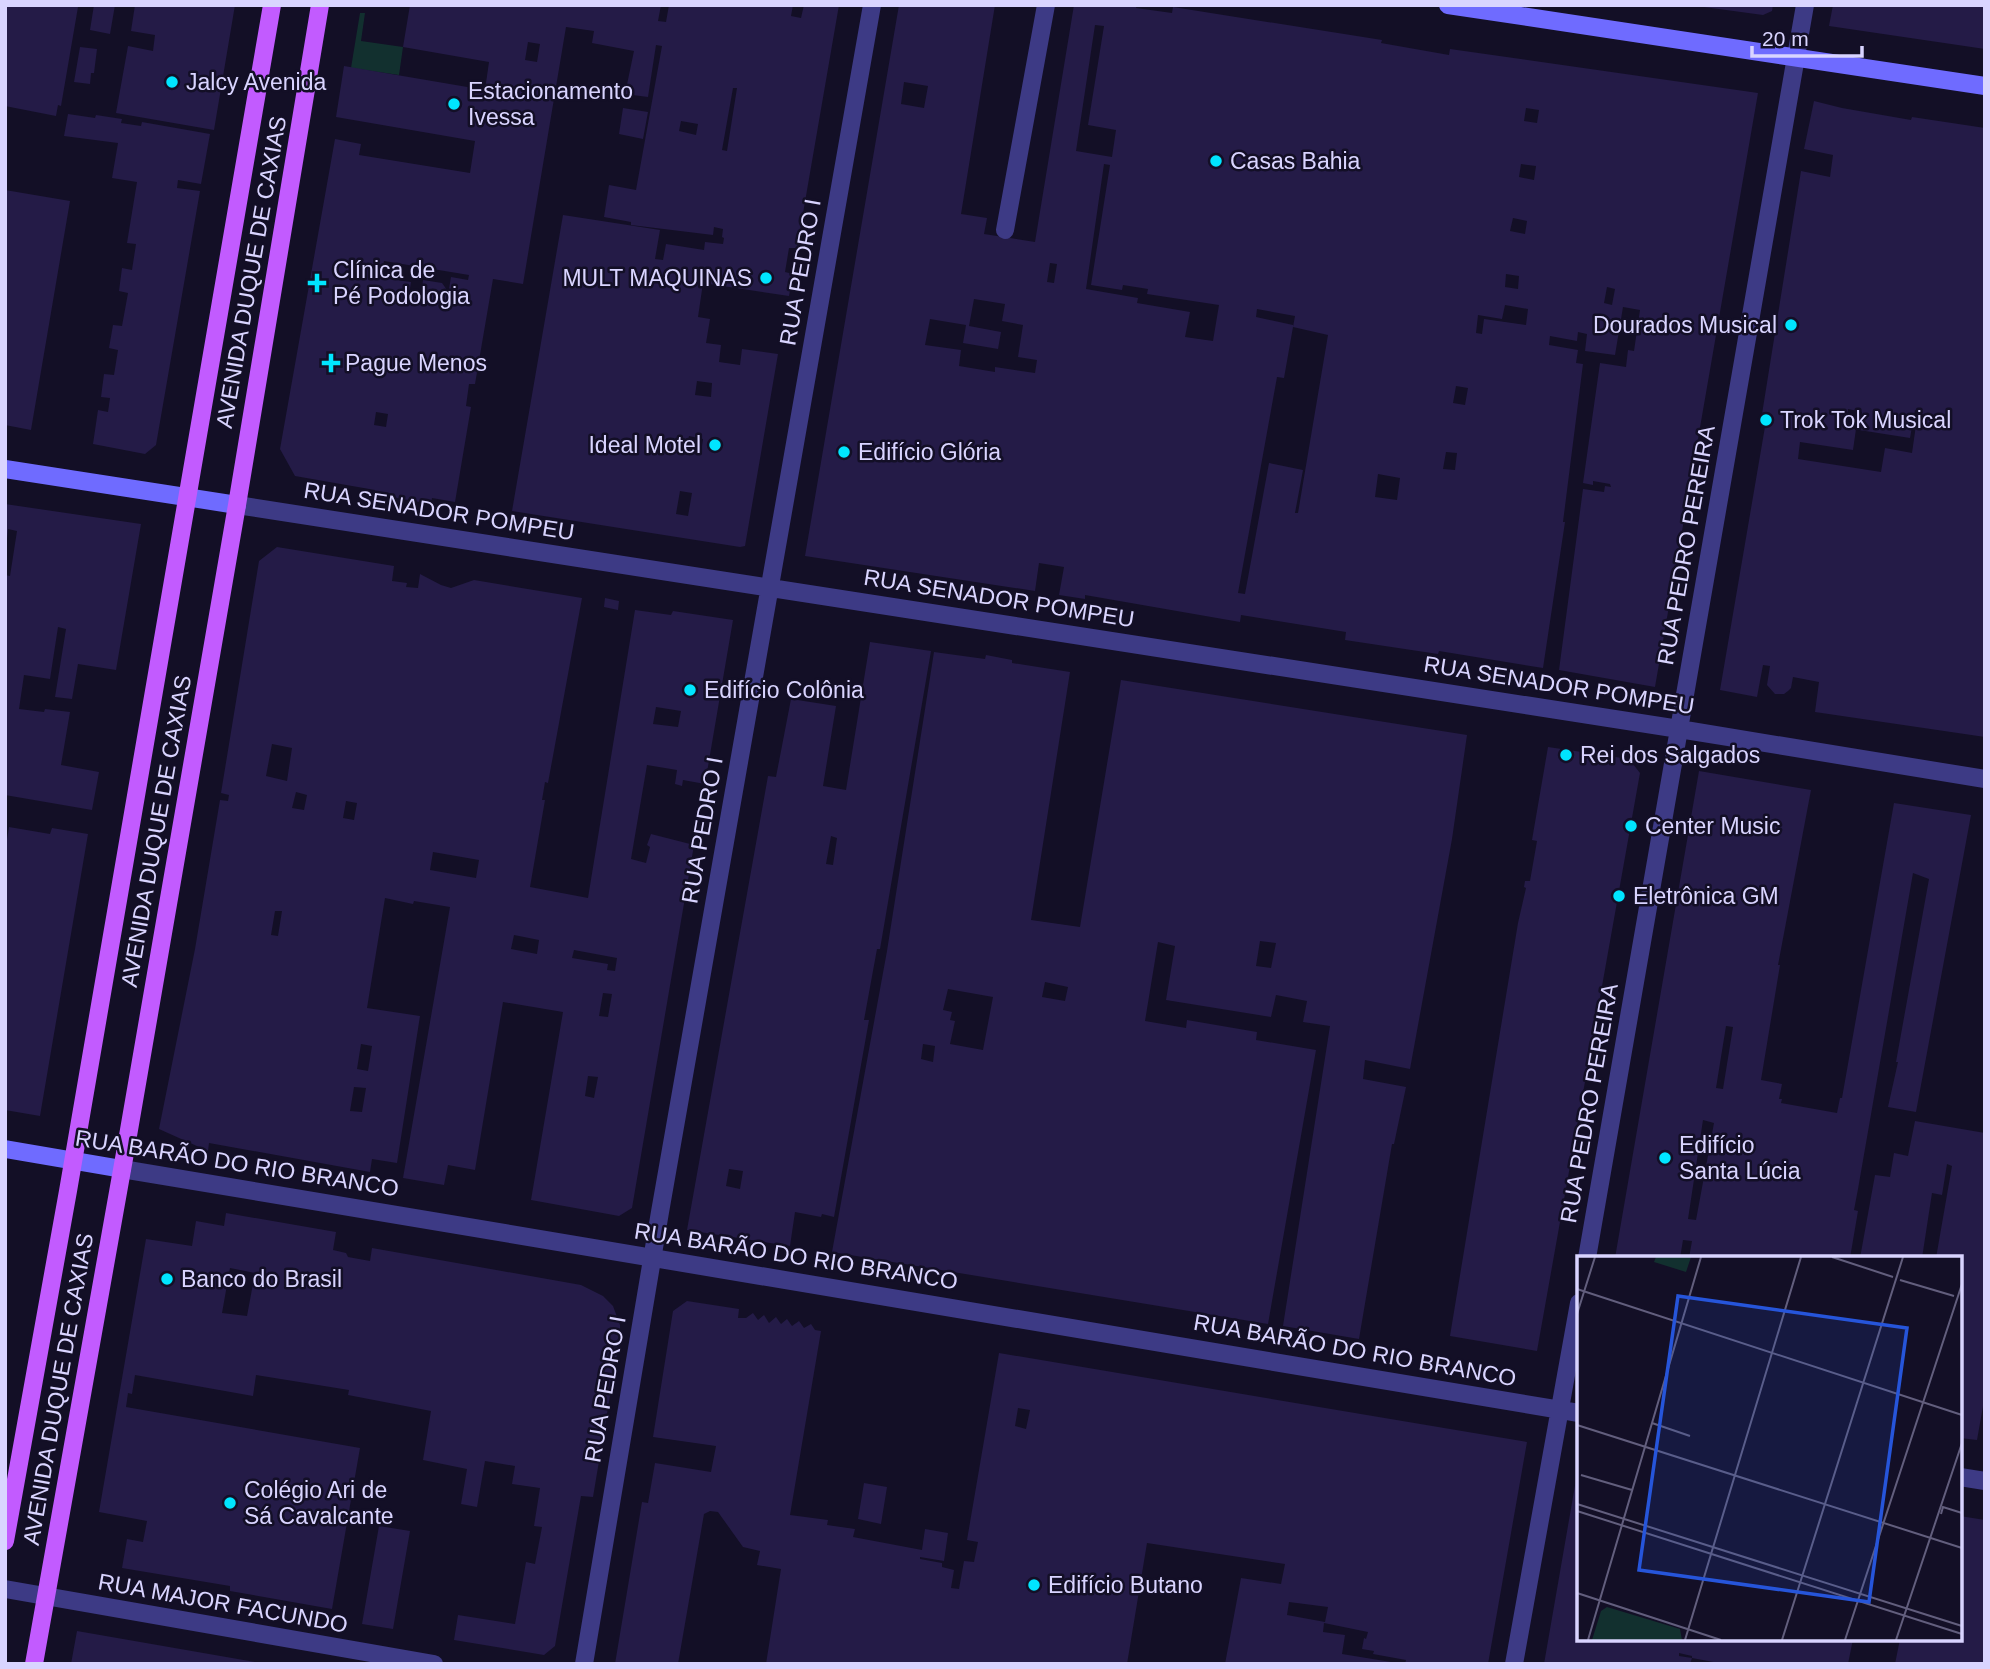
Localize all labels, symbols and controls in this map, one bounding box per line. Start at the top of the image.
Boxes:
scale bar [1752,14,1862,58]
text: 20 m [1762,27,1809,50]
place label: Jalcy Avenida [186,69,326,95]
marker: Jalcy Avenida [164,74,180,90]
place label: Estacionamento Ivessa [468,78,633,130]
marker: Estacionamento Ivessa [446,96,462,112]
street label: AVENIDA DUQUE DE CAXIAS [211,114,291,430]
place label: Casas Bahia [1230,148,1361,174]
marker: Casas Bahia [1208,153,1224,169]
street label: RUA PEDRO I [774,197,826,347]
place label: Clínica de Pé Podologia [333,257,470,309]
place label: MULT MAQUINAS [562,265,752,291]
marker: MULT MAQUINAS [758,270,774,286]
marker: Clínica de Pé Podologia [307,273,327,293]
place label: Dourados Musical [1593,312,1777,338]
marker: Dourados Musical [1783,317,1799,333]
place label: Pague Menos [345,350,487,376]
marker: Pague Menos [323,355,339,371]
place label: Trok Tok Musical [1780,407,1951,433]
marker: Trok Tok Musical [1758,412,1774,428]
street label: RUA PEDRO PEREIRA [1652,423,1720,667]
place label: Ideal Motel [588,432,701,458]
marker: Ideal Motel [707,437,723,453]
place label: Edifício Glória [858,439,1001,465]
marker: Edifício Glória [836,444,852,460]
street label: RUA SENADOR POMPEU [302,477,576,545]
street label: RUA SENADOR POMPEU [862,564,1136,632]
street label: RUA SENADOR POMPEU [1422,651,1696,719]
street label: AVENIDA DUQUE DE CAXIAS [116,673,196,989]
place label: Edifício Colônia [704,677,864,703]
marker: Edifício Colônia [682,682,698,698]
place label: Rei dos Salgados [1580,742,1760,768]
marker: Rei dos Salgados [1558,747,1574,763]
street label: RUA PEDRO I [676,755,728,905]
place label: Center Music [1645,813,1780,839]
marker: Center Music [1623,818,1639,834]
place label: Eletrônica GM [1633,883,1779,909]
marker: Eletrônica GM [1611,888,1627,904]
street label: RUA PEDRO PEREIRA [1555,981,1623,1225]
street label: RUA BARÃO DO RIO BRANCO [73,1125,401,1201]
place label: Edifício Santa Lúcia [1679,1132,1801,1184]
marker: Edifício Santa Lúcia [1657,1150,1673,1166]
street label: RUA BARÃO DO RIO BRANCO [632,1218,960,1294]
street label: AVENIDA DUQUE DE CAXIAS [18,1231,98,1547]
inset map [1577,1256,1962,1641]
place label: Banco do Brasil [181,1266,342,1292]
marker: Banco do Brasil [159,1271,175,1287]
street label: RUA BARÃO DO RIO BRANCO [1192,1309,1518,1391]
street label: RUA PEDRO I [579,1314,631,1464]
place label: Colégio Ari de Sá Cavalcante [244,1477,394,1529]
marker: Colégio Ari de Sá Cavalcante [222,1495,238,1511]
street label: RUA MAJOR FACUNDO [96,1568,350,1638]
place label: Edifício Butano [1048,1572,1203,1598]
marker: Edifício Butano [1026,1577,1042,1593]

